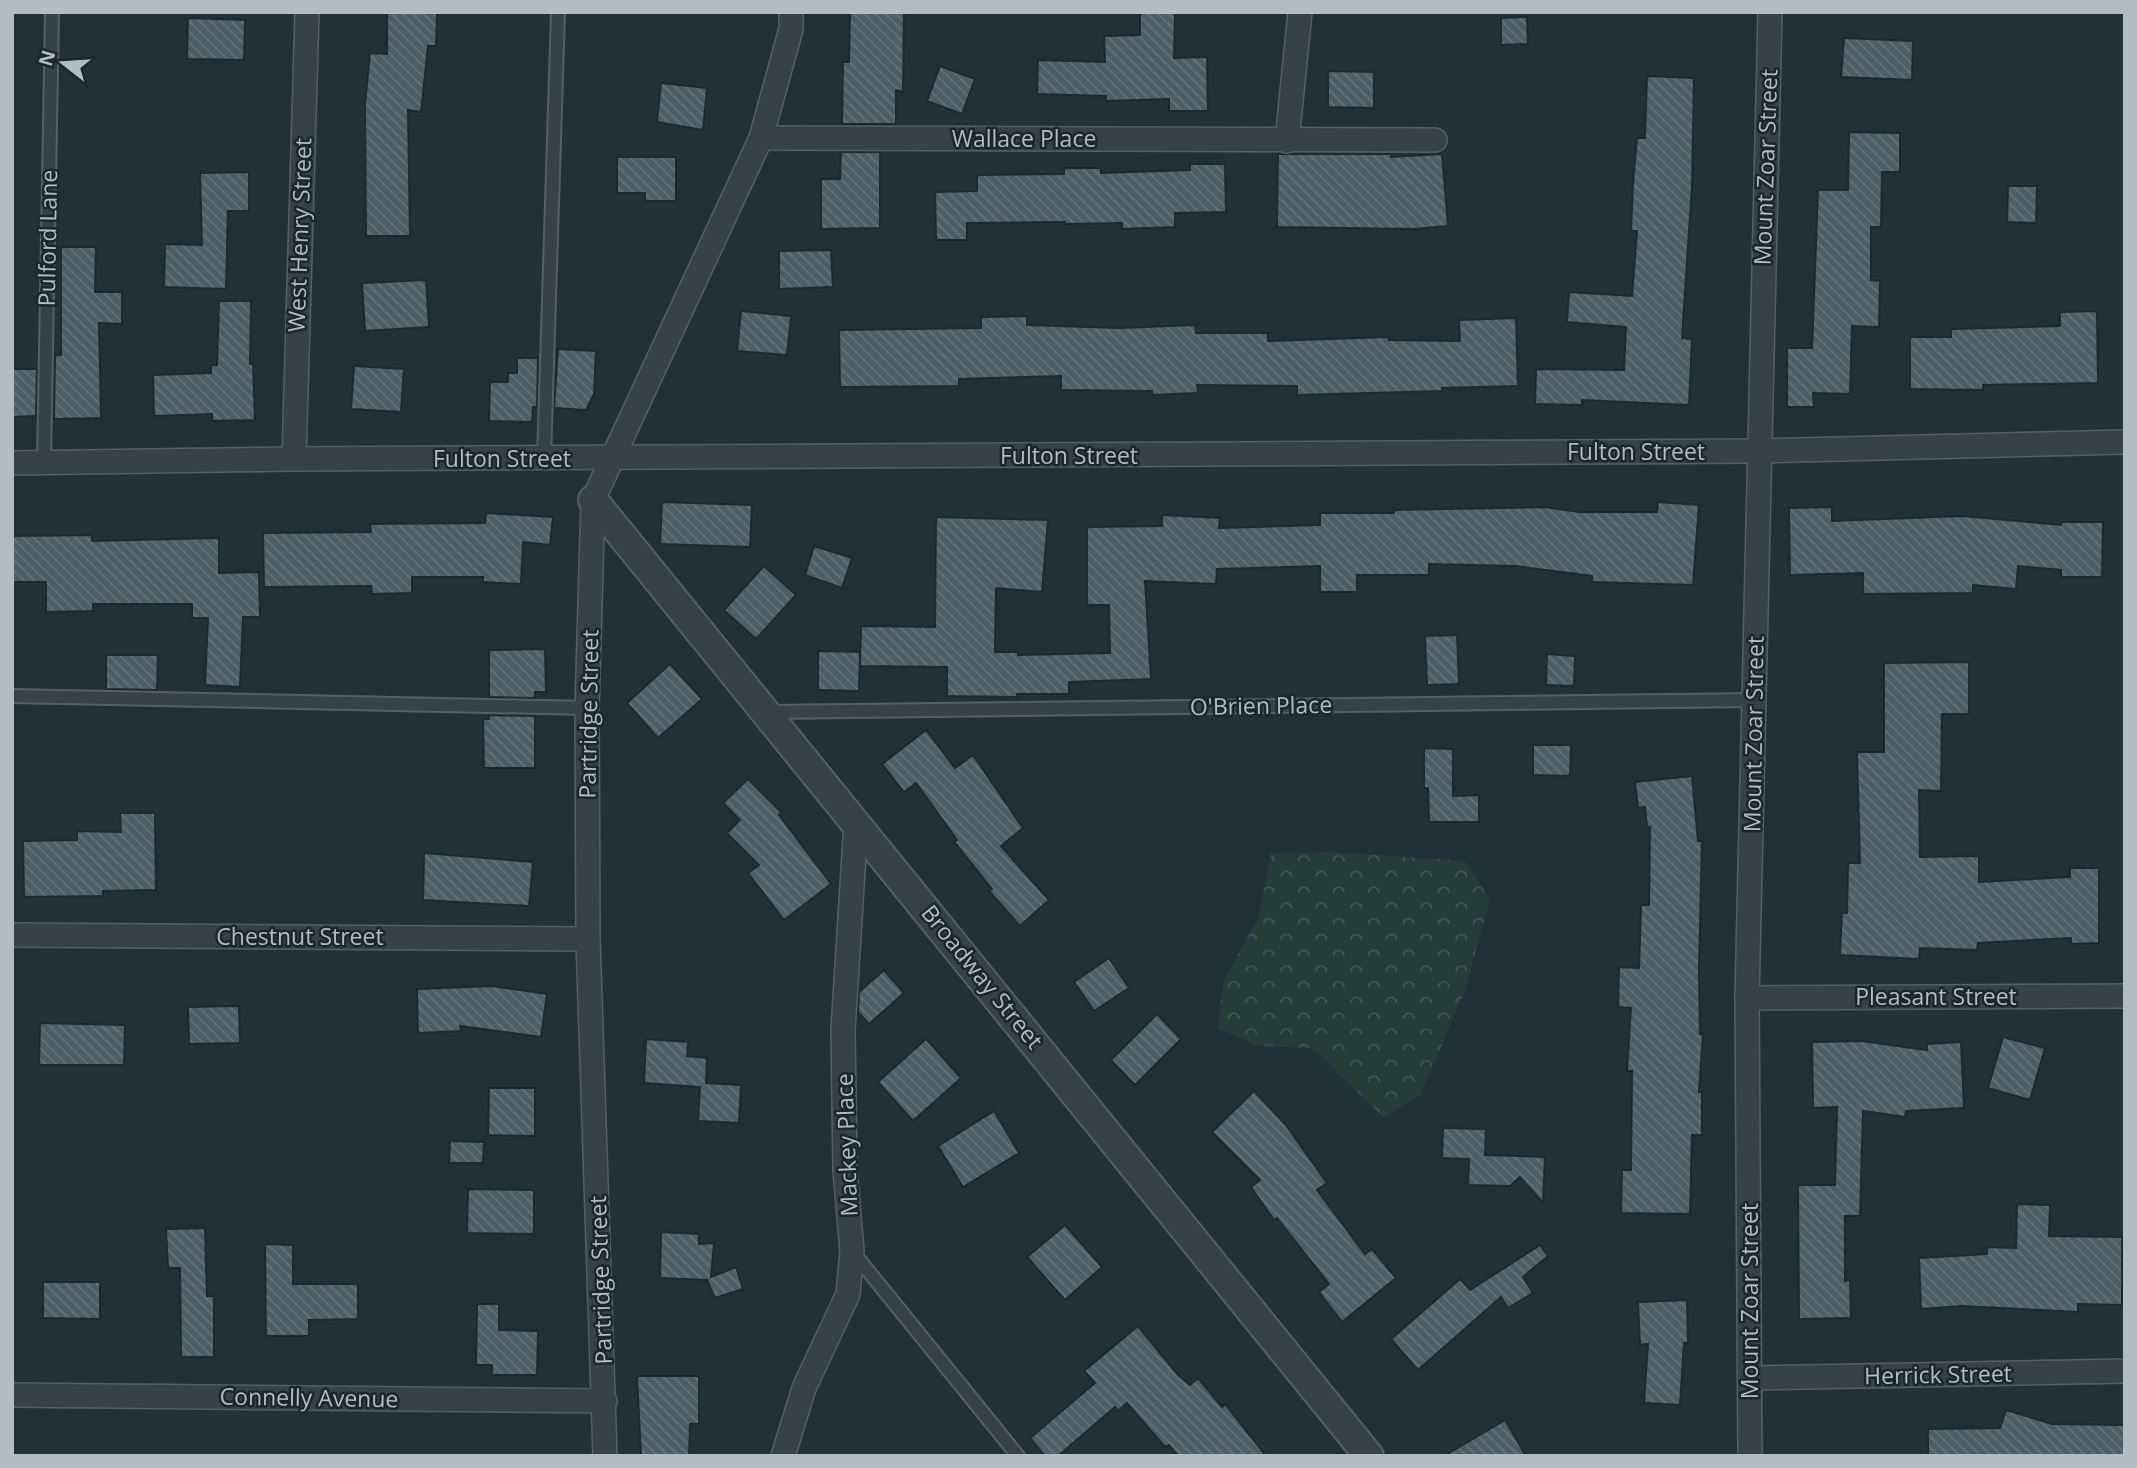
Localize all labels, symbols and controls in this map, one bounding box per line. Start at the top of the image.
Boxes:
north arrow [28,28,98,98]
text: N [32,47,61,69]
street label: Mount Zoar Street [1746,68,1784,266]
street label: Wallace Place [952,122,1096,154]
street label: West Henry Street [280,137,318,333]
street label: Pulford Lane [30,169,64,307]
street label: Fulton Street [1567,435,1705,467]
street label: Fulton Street [1000,439,1138,471]
street label: Fulton Street [433,442,571,474]
street label: Partridge Street [571,629,605,799]
street label: Mount Zoar Street [1735,636,1771,832]
street label: O'Brien Place [1190,688,1332,722]
street label: Broadway Street [915,897,1051,1055]
street label: Chestnut Street [216,920,384,952]
street label: Pleasant Street [1855,980,2017,1012]
street label: Mackey Place [828,1073,864,1217]
street label: Partridge Street [581,1195,619,1365]
street label: Mount Zoar Street [1733,1203,1765,1399]
street label: Herrick Street [1864,1357,2012,1391]
street label: Connelly Avenue [219,1379,399,1415]

